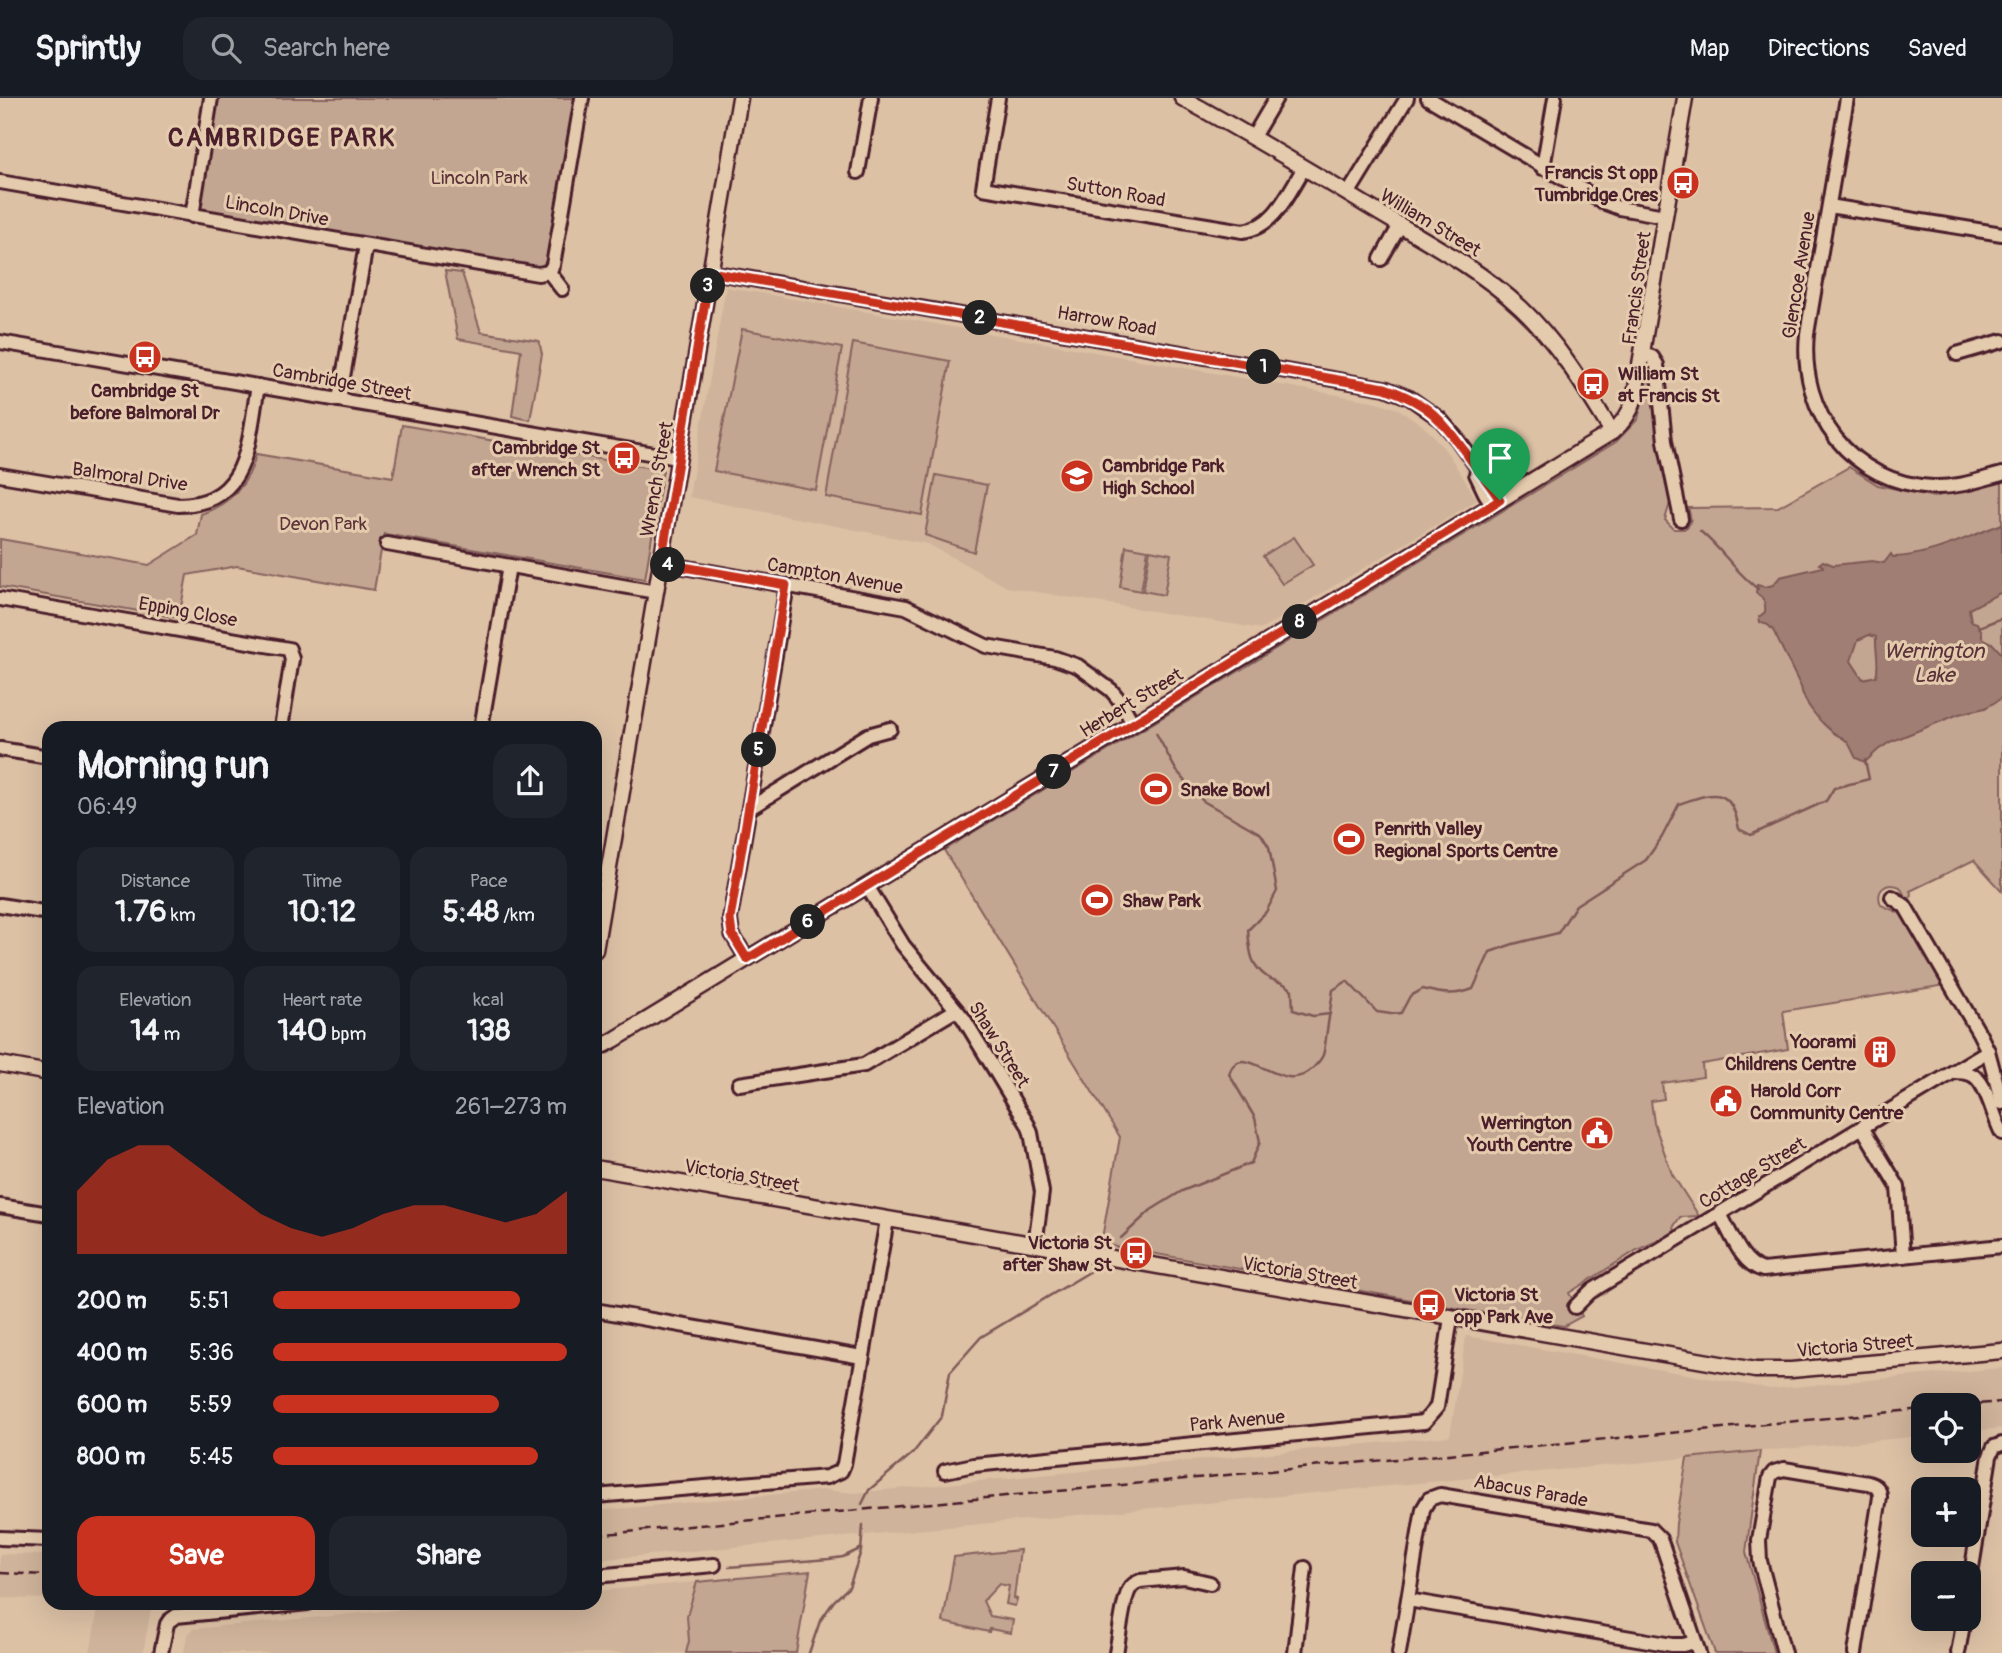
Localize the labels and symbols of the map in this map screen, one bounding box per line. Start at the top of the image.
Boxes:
district label: CAMBRIDGE PARK [168,122,396,154]
place label: Francis St opp Tumbridge Cres [1533,161,1658,207]
bus stop icon: Francis St opp Tumbridge Cres [1664,164,1702,202]
park label: Lincoln Park [430,166,528,190]
street label: Sutton Road [1064,171,1167,213]
street label: William Street [1376,183,1486,263]
street label: Lincoln Drive [223,190,331,232]
street label: Glencoe Avenue [1777,209,1821,340]
street label: Francis Street [1617,229,1657,346]
pin: 3 [690,268,726,304]
pin: 2 [962,300,998,336]
street label: Harrow Road [1055,300,1158,342]
bus stop icon: Cambridge St before Balmoral Dr [126,338,164,376]
pin: 1 [1246,350,1282,384]
street label: Cambridge Street [270,358,414,406]
place label: William St at Francis St [1618,362,1721,408]
bus stop icon: William St at Francis St [1574,365,1612,403]
place label: Cambridge St before Balmoral Dr [70,379,220,425]
street label: Wrench Street [635,419,679,539]
pin [1470,428,1530,500]
place label: Cambridge St after Wrench St [472,436,601,482]
bus stop icon: Cambridge St after Wrench St [605,439,643,477]
place label: Cambridge Park High School [1102,454,1225,500]
street label: Balmoral Drive [71,457,190,497]
school or university icon: Cambridge Park High School [1058,457,1096,495]
park label: Devon Park [279,512,367,536]
pin: 4 [650,547,686,582]
street label: Campton Avenue [765,552,905,600]
street label: Epping Close [137,592,240,633]
pin: 8 [1282,604,1318,640]
water label: Werrington Lake [1884,638,1985,689]
street label: Herbert Street [1076,662,1188,743]
pin: 5 [742,732,776,768]
pin: 7 [1036,754,1072,790]
sports icon: Snake Bowl [1137,770,1175,808]
place label: Snake Bowl [1180,778,1270,802]
place label: Penrith Valley Regional Sports Centre [1374,817,1558,863]
sports icon: Penrith Valley Regional Sports Centre [1330,820,1368,858]
sports icon: Shaw Park [1078,881,1116,919]
place label: Shaw Park [1122,889,1202,913]
pin: 6 [790,904,826,940]
street label: Shaw Street [963,997,1035,1092]
place label: Yoorami Childrens Centre [1725,1030,1857,1076]
building icon: Yoorami Childrens Centre [1861,1033,1899,1071]
place label: Harold Corr Community Centre [1750,1079,1904,1125]
public building icon: Harold Corr Community Centre [1707,1082,1745,1120]
place label: Werrington Youth Centre [1467,1111,1573,1157]
public building icon: Werrington Youth Centre [1578,1114,1616,1152]
street label: Cottage Street [1695,1131,1811,1214]
street label: Victoria Street [682,1154,802,1198]
place label: Victoria St after Shaw St [1003,1231,1113,1277]
bus stop icon: Victoria St after Shaw St [1117,1234,1155,1272]
street label: Victoria Street [1240,1251,1360,1295]
place label: Victoria St opp Park Ave [1453,1283,1554,1329]
bus stop icon: Victoria St opp Park Ave [1410,1286,1448,1324]
street label: Victoria Street [1796,1329,1915,1363]
street label: Park Avenue [1188,1405,1286,1437]
street label: Abacus Parade [1472,1469,1590,1513]

